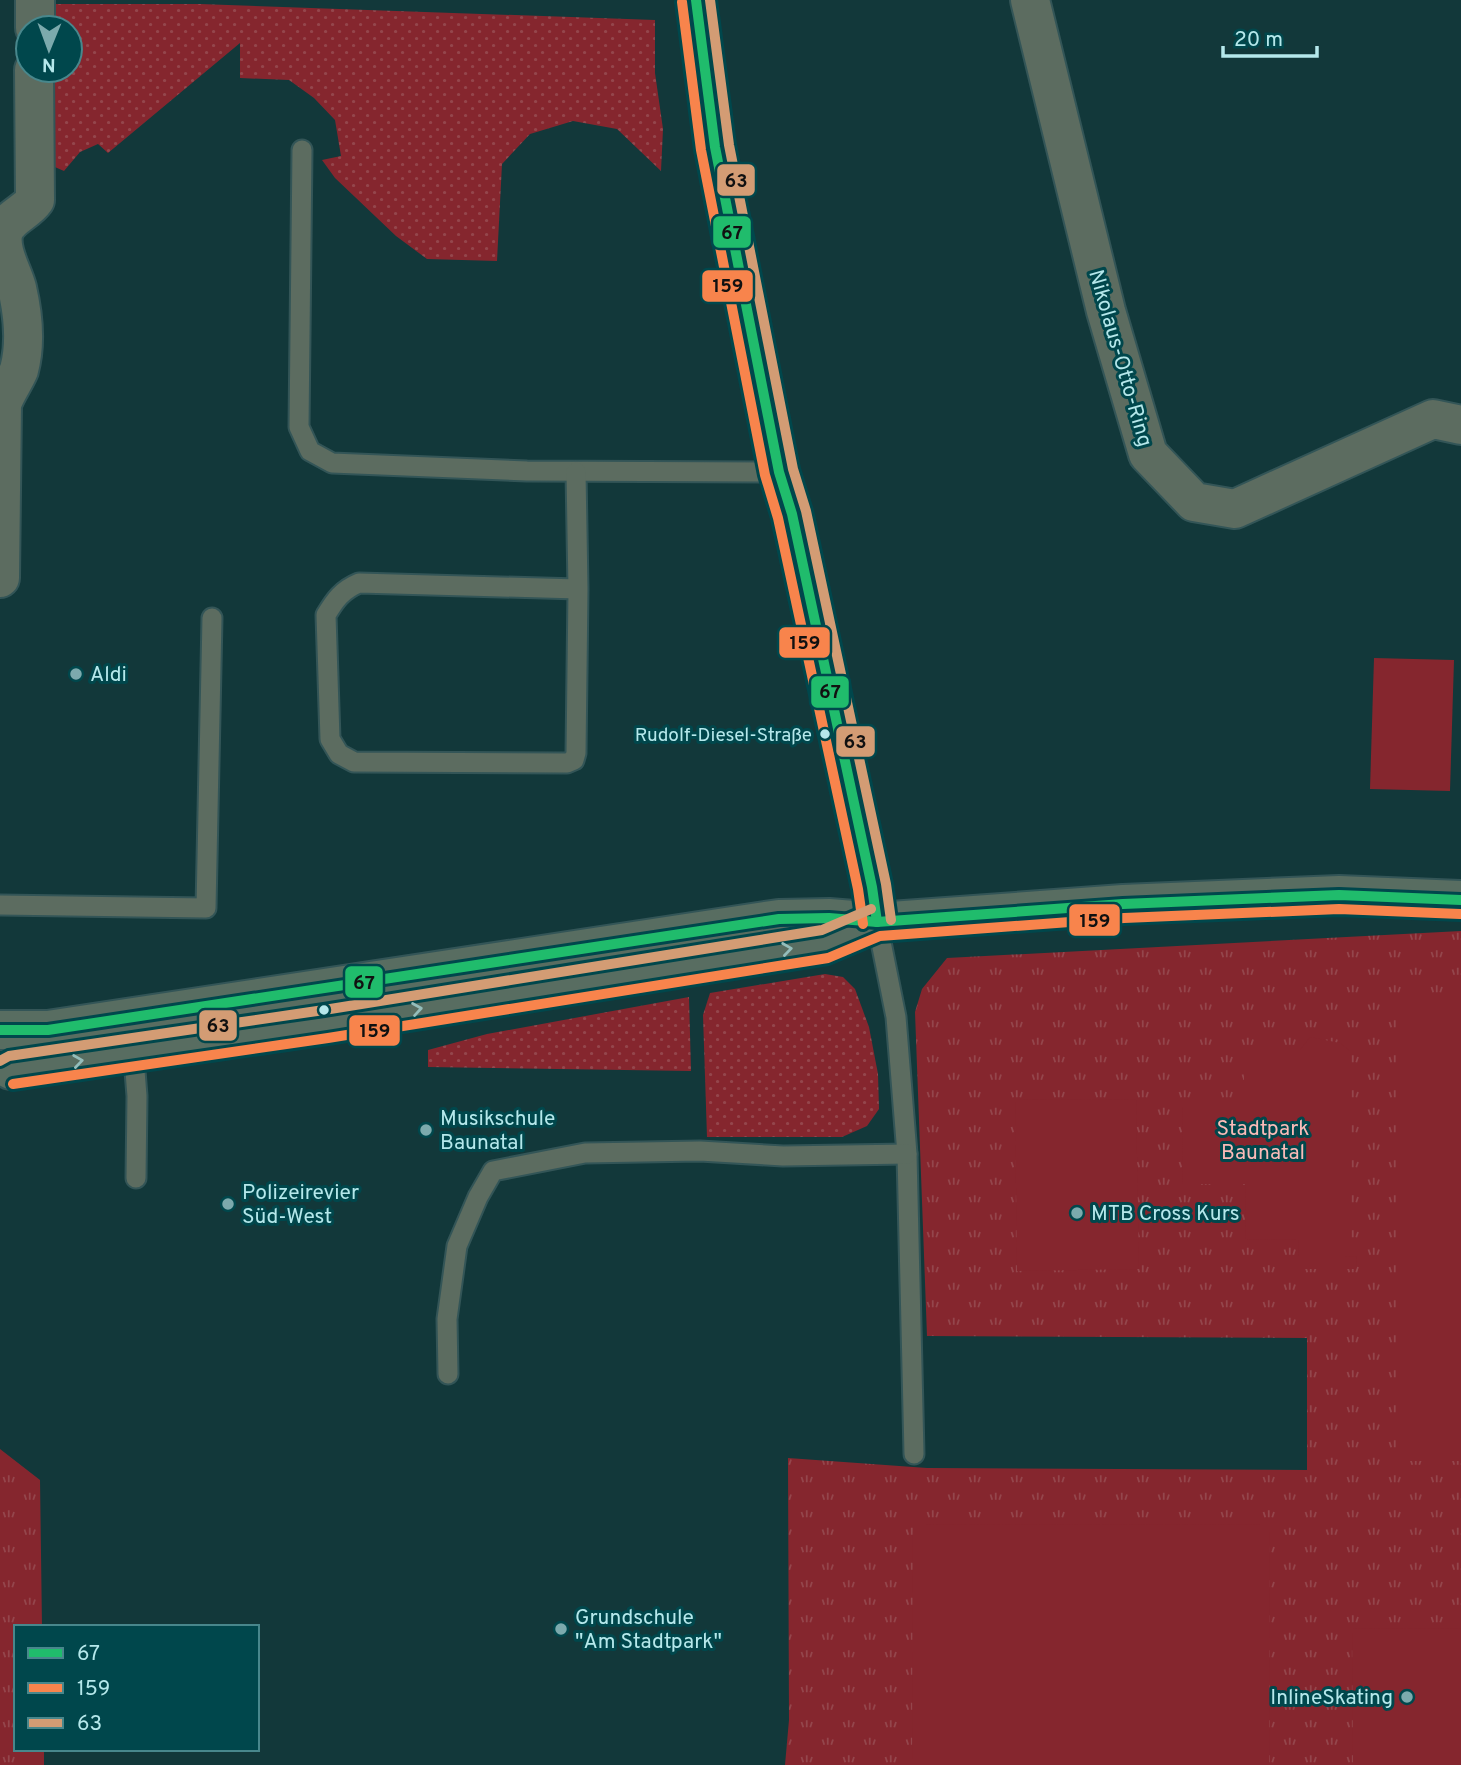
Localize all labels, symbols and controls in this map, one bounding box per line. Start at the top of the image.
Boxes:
north arrow [14,14,84,84]
scale bar [1223,14,1318,58]
text: 20 m [1234,27,1283,54]
text: N [42,52,56,76]
line badge: 63 [716,163,756,197]
text: 63 [724,170,748,194]
line badge: 67 [712,215,752,249]
text: 67 [721,222,743,246]
street label: Nikolaus-Otto-Ring [1081,267,1158,450]
line badge: 159 [701,269,754,303]
text: 159 [713,275,743,299]
line badge: 159 [778,626,831,659]
text: 159 [790,632,820,656]
place label: Aldi [90,662,127,689]
marker: Aldi [68,666,84,682]
line badge: 67 [810,675,850,709]
text: 67 [819,681,841,705]
place label: Rudolf-Diesel-Straße [635,724,812,748]
line badge: 63 [835,725,876,758]
marker: Rudolf-Diesel-Straße [818,727,832,741]
text: 63 [843,731,867,755]
line badge: 159 [1068,903,1121,937]
text: 159 [1080,910,1110,934]
one-way arrow [781,942,793,957]
line badge: 67 [344,965,384,999]
text: 67 [353,972,375,996]
one-way arrow [411,1002,423,1017]
unlabelled marker [317,1003,331,1017]
line badge: 63 [198,1009,238,1042]
line badge: 159 [348,1014,401,1047]
text: 63 [206,1015,230,1039]
text: 159 [360,1020,390,1044]
one-way arrow [72,1053,84,1068]
place label: Musikschule Baunatal [440,1106,555,1157]
park label: Stadtpark Baunatal [1216,1116,1310,1167]
marker: Musikschule Baunatal [418,1122,434,1138]
place label: Polizeirevier Süd-West [242,1180,359,1231]
marker: Polizeirevier Süd-West [220,1196,236,1212]
place label: MTB Cross Kurs [1091,1201,1240,1228]
marker: MTB Cross Kurs [1069,1205,1085,1221]
place label: Grundschule "Am Stadtpark" [575,1605,722,1656]
marker: Grundschule "Am Stadtpark" [553,1621,569,1637]
legend [14,1625,259,1751]
text: 67 [77,1641,100,1668]
text: 159 [77,1676,110,1703]
place label: InlineSkating [1270,1685,1393,1712]
marker: InlineSkating [1399,1689,1415,1705]
text: 63 [77,1711,102,1738]

